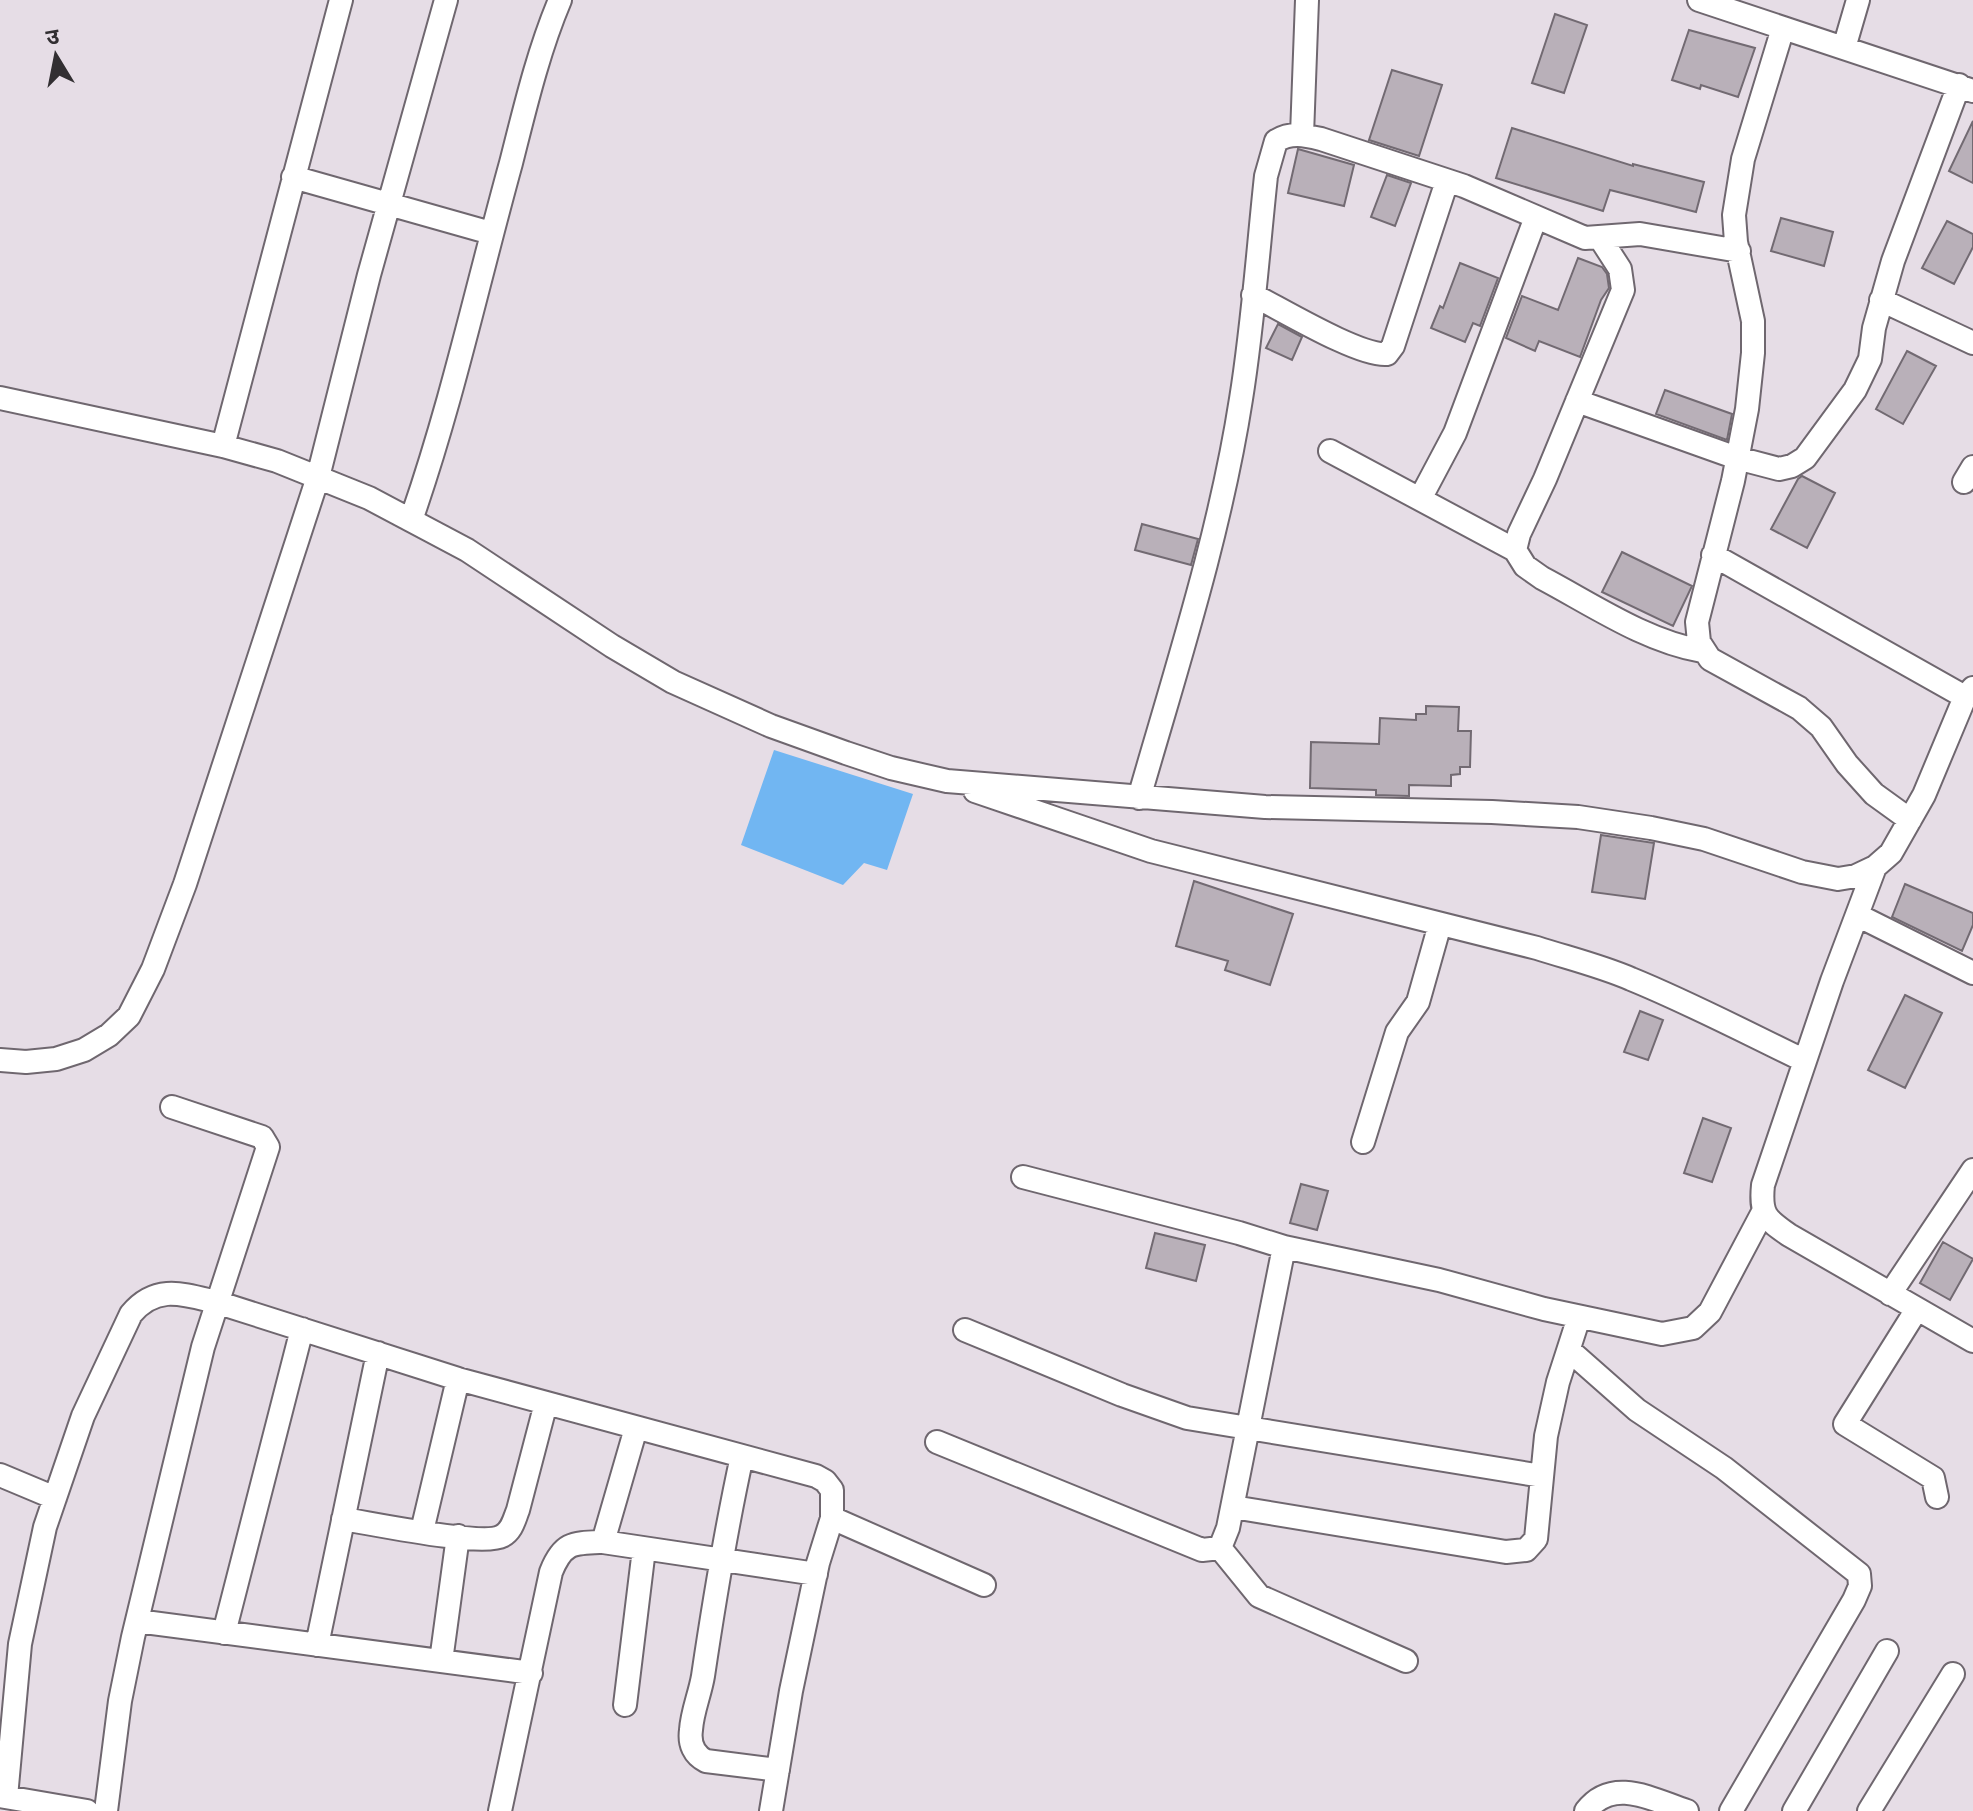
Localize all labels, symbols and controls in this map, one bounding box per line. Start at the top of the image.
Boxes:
north arrow [16,16,96,96]
text: उ [44,22,62,51]

